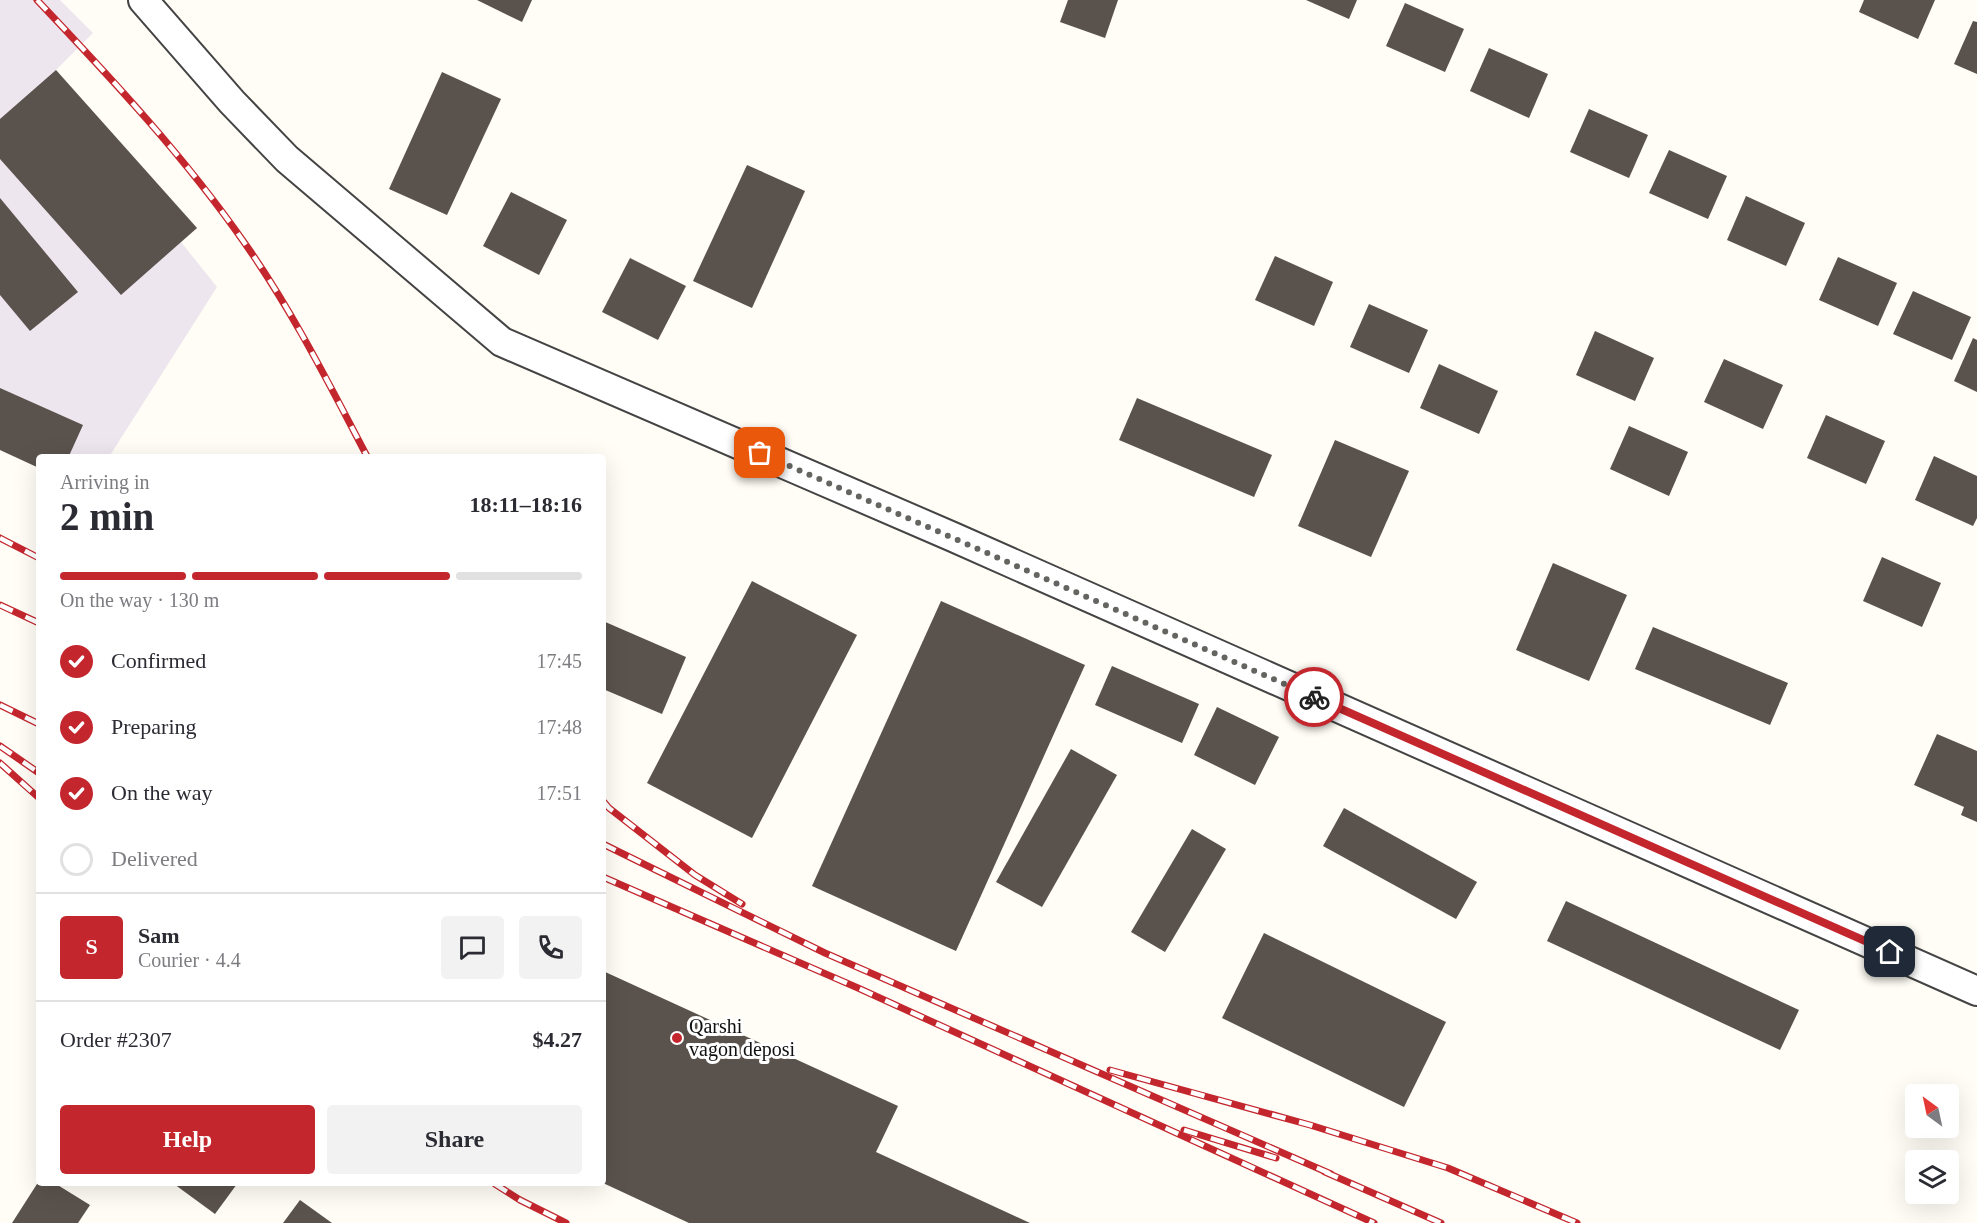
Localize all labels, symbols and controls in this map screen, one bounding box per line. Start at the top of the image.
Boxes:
pin [734,427,785,478]
icon: bag [743,436,776,469]
text: Arriving in [60,471,149,493]
text: 18:11–18:16 [470,492,582,517]
text: 2 min [60,495,154,538]
text: On the way · 130 m [60,589,219,611]
icon: check [60,645,93,678]
text: Confirmed [111,648,206,673]
text: 17:45 [536,650,582,672]
courier [1284,667,1344,727]
icon: bike [1298,681,1331,714]
icon: check [60,711,93,744]
text: Preparing [111,714,197,739]
text: 17:48 [536,716,582,738]
icon: check [60,777,93,810]
text: On the way [111,780,212,805]
text: 17:51 [536,782,582,804]
text: Delivered [111,846,198,871]
button: chat [441,916,504,979]
button: phone [519,916,582,979]
text: Sam [138,923,180,948]
pin [1864,926,1915,977]
text: S [85,934,98,959]
icon: home [1873,935,1906,968]
text: Courier · 4.4 [138,949,241,971]
place label: Qarshi vagon deposi [689,1015,796,1061]
text: Order #2307 [60,1027,172,1052]
text: $4.27 [533,1027,582,1052]
marker: Qarshi vagon deposi [670,1031,684,1045]
north arrow [1905,1084,1959,1138]
map controls [1905,1084,1959,1204]
button: Help [60,1105,315,1174]
button: Share [327,1105,582,1174]
button: layers [1905,1150,1959,1204]

